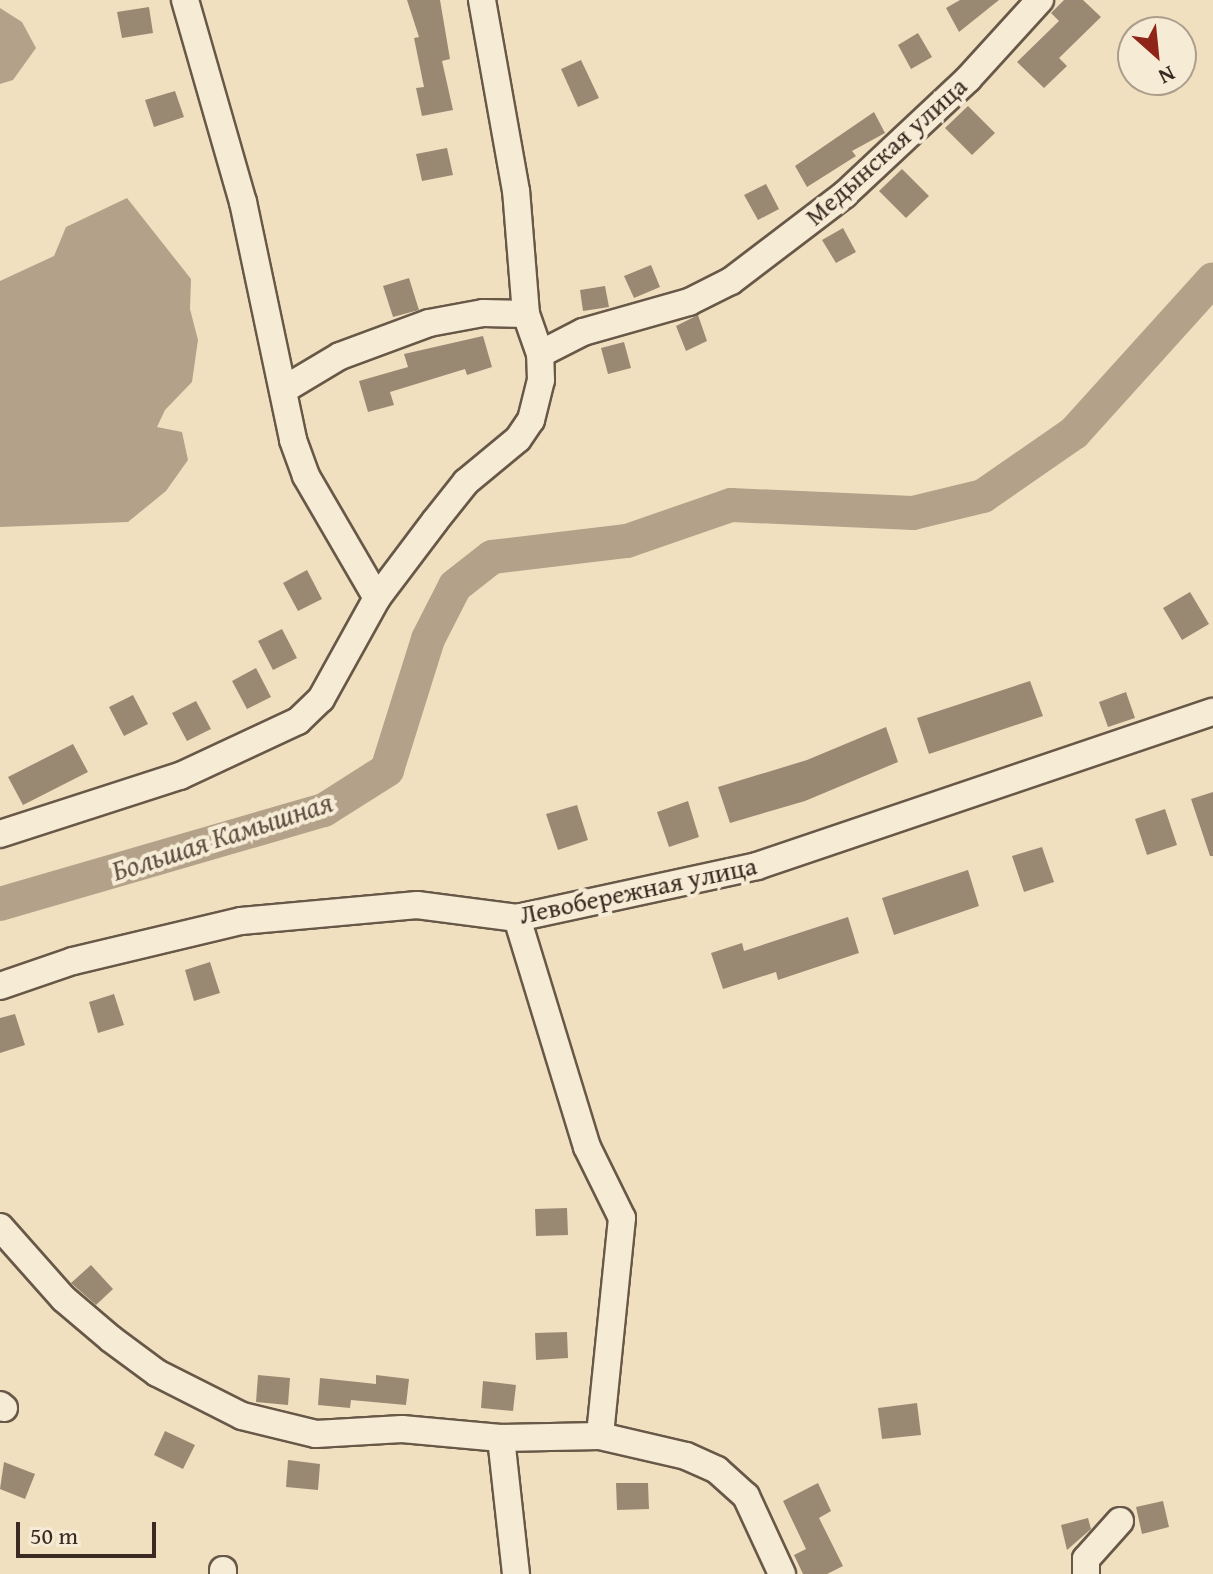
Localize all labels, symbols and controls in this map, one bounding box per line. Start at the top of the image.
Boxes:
north arrow [1117,16,1197,96]
text: N [1153,58,1181,93]
street label: Медынская улица [799,70,973,232]
water label: Большая Камышная [107,784,337,888]
street label: Левобережная улица [516,850,760,930]
scale bar [20,1506,160,1556]
text: 50 m [30,1518,78,1553]

